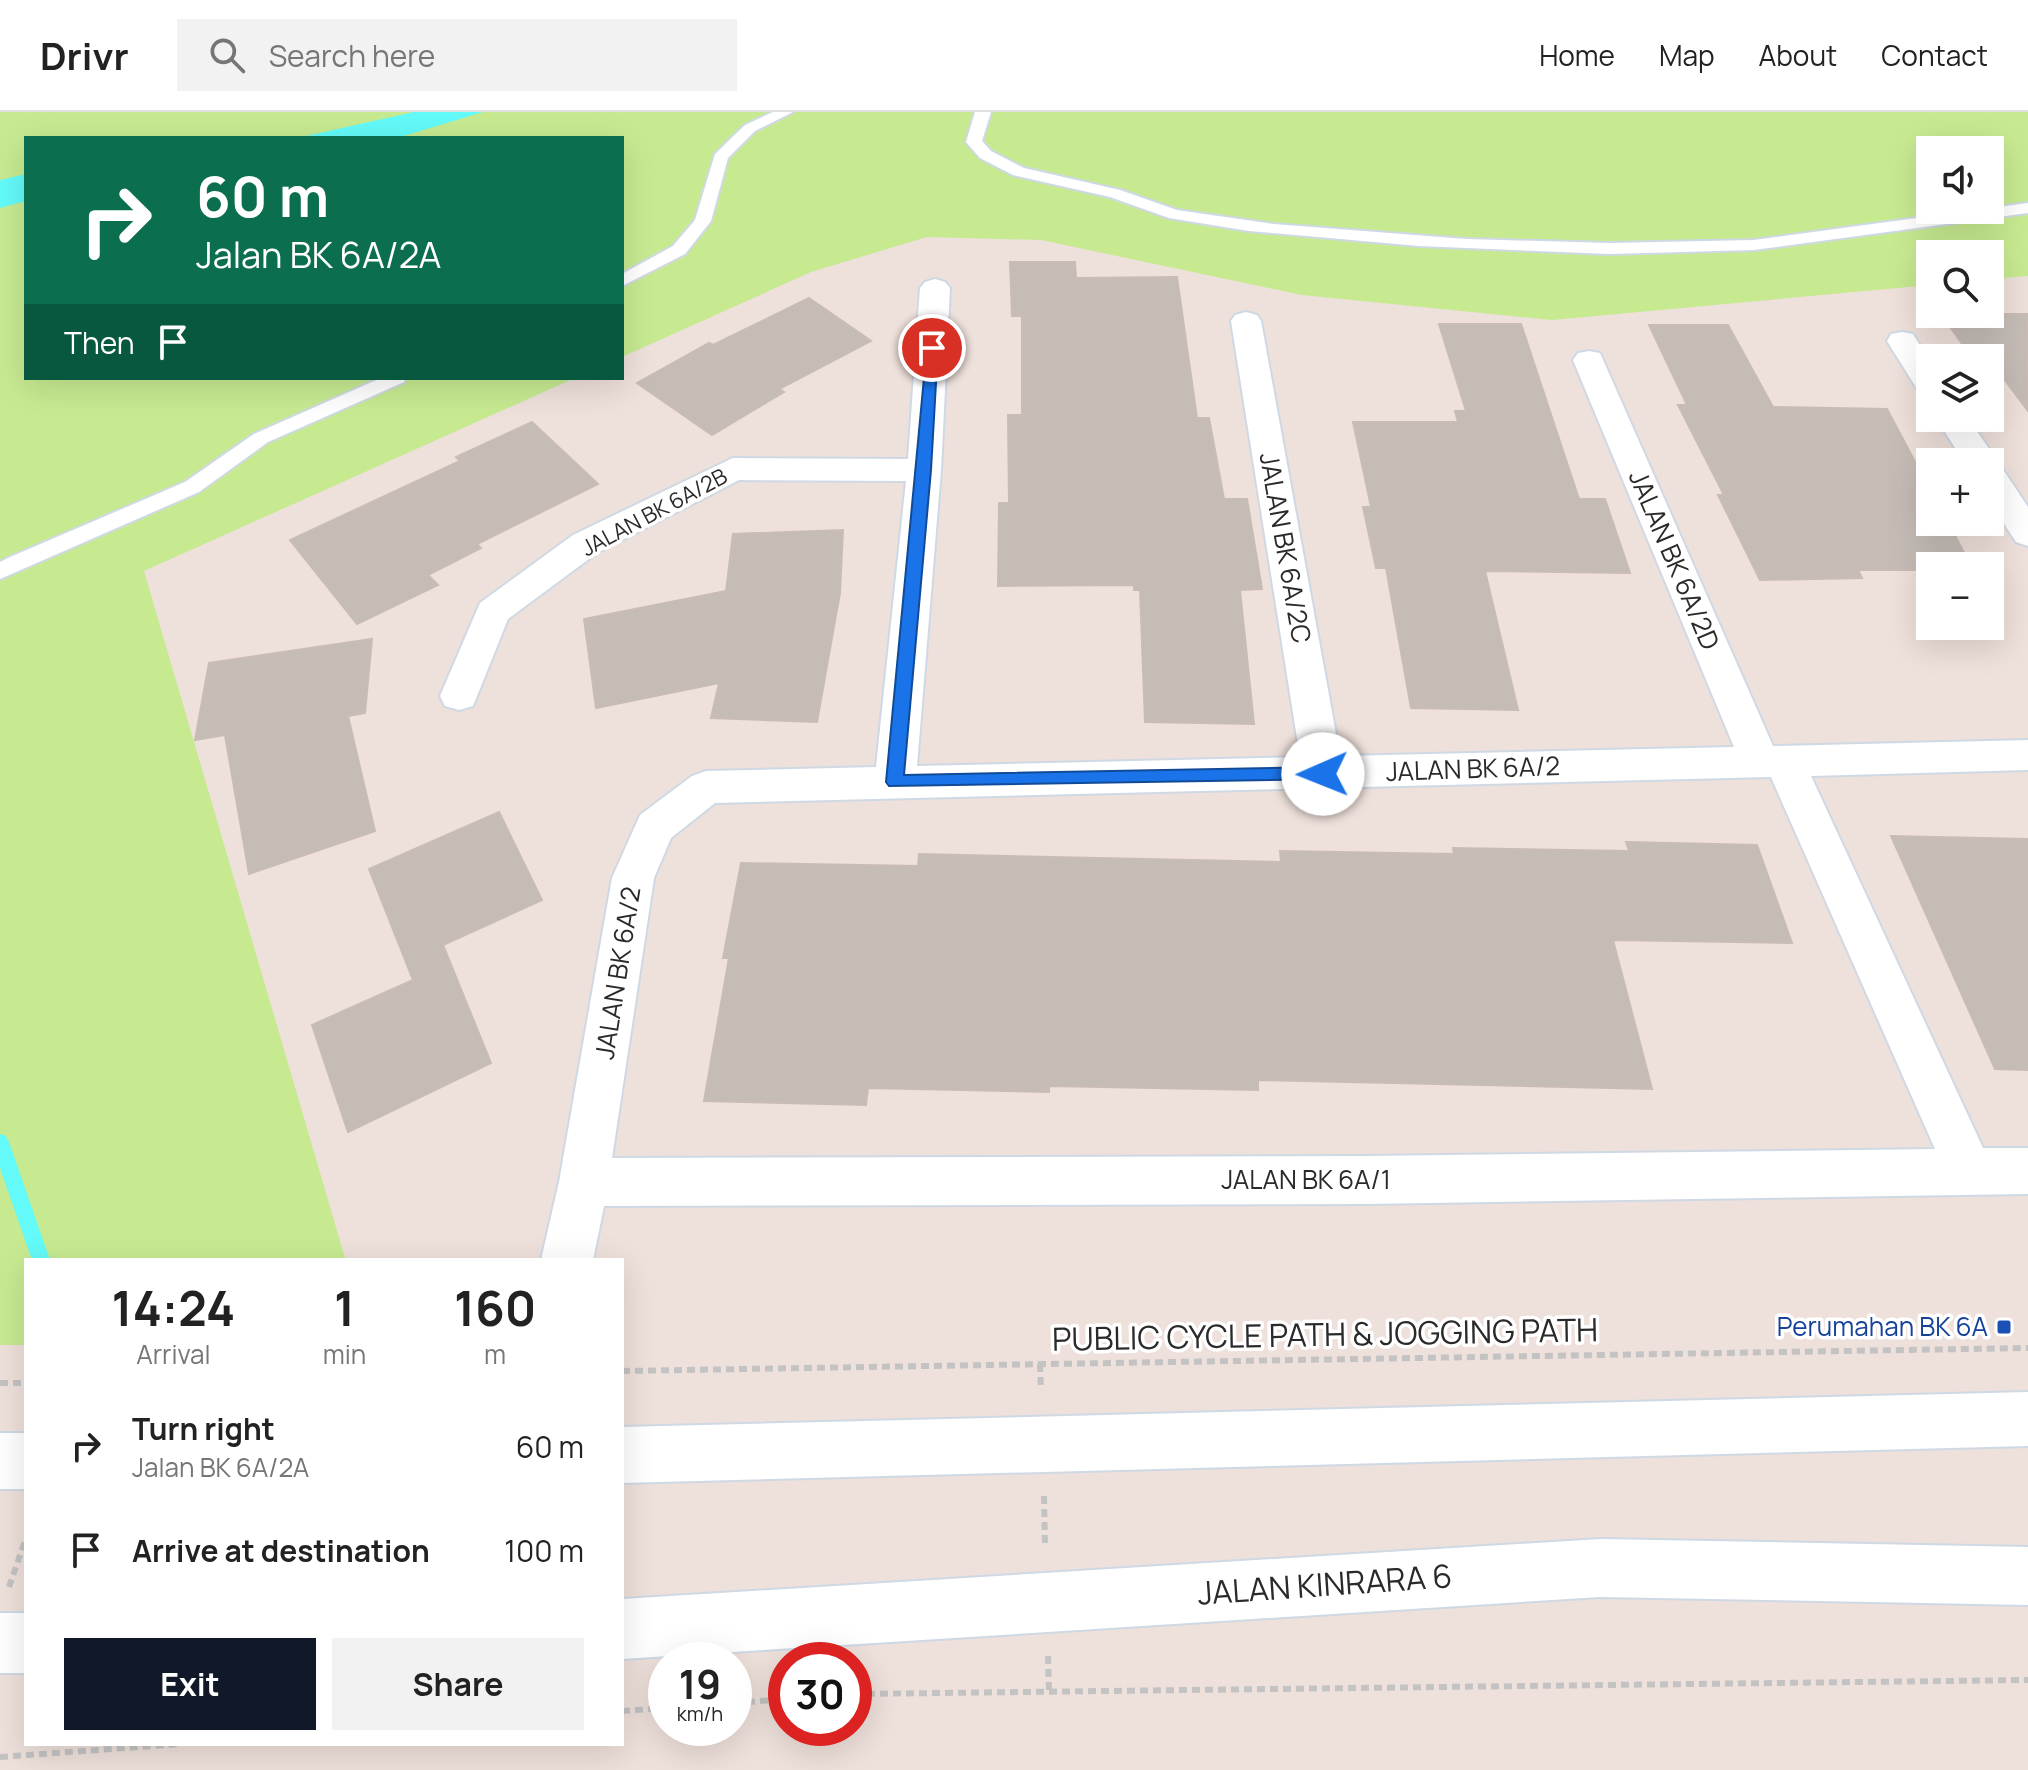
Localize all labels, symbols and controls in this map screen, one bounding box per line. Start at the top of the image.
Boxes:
search box [177,19,737,91]
text: Drivr [40,29,129,81]
icon: search [205,33,249,77]
text: Search here [269,35,435,76]
text: Home [1539,36,1615,74]
text: Map [1659,36,1715,74]
text: About [1759,36,1837,74]
text: Contact [1881,36,1988,74]
map controls [1916,136,2004,640]
button: sound [1916,136,2004,224]
text: 60 m [196,157,329,234]
icon: right [64,168,168,272]
text: Jalan BK 6A/2A [196,230,441,279]
button: search [1916,240,2004,328]
pin [898,314,966,382]
icon: arrive [151,320,195,364]
text: Then [64,322,135,363]
icon: arrive [910,326,954,370]
button: layers [1916,344,2004,432]
button: + [1916,448,2004,536]
street label: JALAN BK 6A/2C [1252,450,1320,646]
street label: JALAN BK 6A/2B [576,461,732,563]
street label: JALAN BK 6A/2D [1621,464,1729,655]
button: − [1916,552,2004,640]
position arrow [1281,732,1365,816]
street label: JALAN BK 6A/2 [1385,747,1561,789]
street label: JALAN BK 6A/2 [586,884,648,1062]
street label: JALAN BK 6A/1 [1221,1161,1391,1197]
text: 14:24 [112,1275,235,1340]
text: 1 [334,1275,355,1340]
text: 160 [454,1275,536,1340]
street label: PUBLIC CYCLE PATH & JOGGING PATH [1052,1307,1598,1361]
place label: Perumahan BK 6A [1777,1308,1988,1344]
marker: Perumahan BK 6A [1995,1318,2013,1336]
text: Arrival [136,1336,210,1372]
text: min [323,1336,366,1372]
text: m [484,1336,506,1372]
text: Turn right [132,1408,275,1449]
icon: right [64,1424,108,1468]
text: 60 m [516,1426,584,1467]
text: Jalan BK 6A/2A [132,1449,309,1485]
icon: arrive [64,1528,108,1572]
text: Arrive at destination [132,1530,430,1571]
text: 100 m [504,1530,584,1571]
street label: JALAN KINRARA 6 [1196,1553,1454,1615]
button: Exit [64,1638,316,1730]
button: Share [332,1638,584,1730]
speed limit sign: 30 [768,1642,872,1746]
text: 19 [679,1656,721,1711]
text: km/h [677,1700,723,1727]

